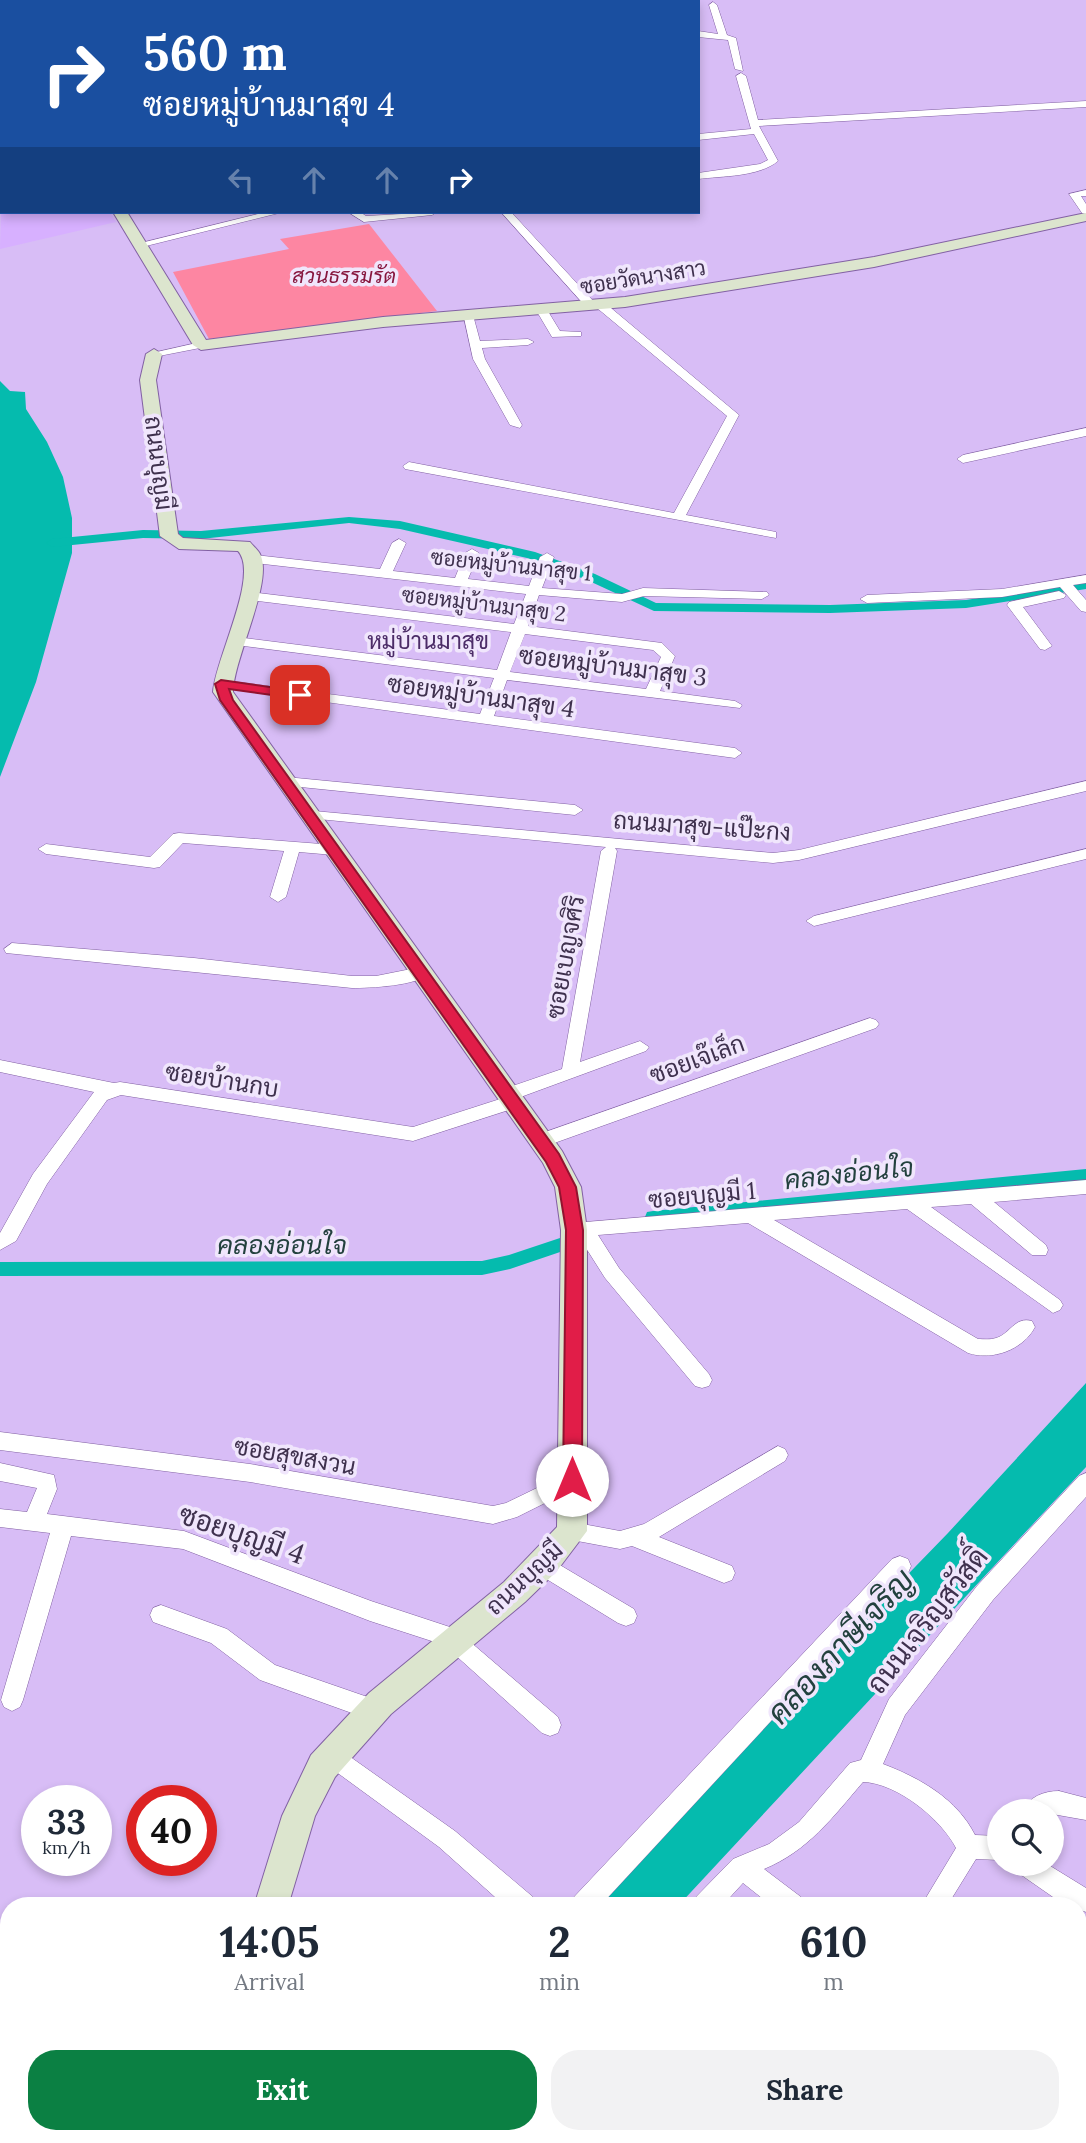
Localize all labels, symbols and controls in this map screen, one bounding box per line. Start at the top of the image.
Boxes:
text: 560 m [143,21,287,83]
icon: right [28,28,119,119]
text: ซอยหมู่บ้านมาสุข 4 [143,84,395,125]
icon: left [222,161,260,199]
icon: ahead [295,161,333,199]
icon: ahead [368,161,406,199]
icon: right [441,161,479,199]
street label: ซอยวัดนางสาว [578,254,708,300]
park label: สวนธรรมรัต [292,262,396,289]
street label: ถนนบุญมี [137,414,180,512]
street label: ซอยหมู่บ้านมาสุข 1 [429,543,593,589]
street label: ซอยหมู่บ้านมาสุข 2 [400,581,568,629]
district label: หมู่บ้านมาสุข [367,626,489,658]
street label: ซอยหมู่บ้านมาสุข 3 [517,639,709,695]
pin [270,665,330,725]
street label: ซอยหมู่บ้านมาสุข 4 [385,668,577,726]
icon: arrive [281,676,319,714]
street label: ถนนมาสุข-แป๊ะกง [612,804,792,849]
street label: ซอยเบญจศิริ [539,893,591,1021]
street label: ซอยเจ๊เล็ก [645,1027,749,1090]
street label: ซอยบ้านกบ [163,1056,281,1104]
water label: คลองอ่อนใจ [783,1150,915,1196]
street label: ซอยบุญมี 1 [647,1175,757,1216]
water label: คลองอ่อนใจ [217,1228,347,1261]
street label: ซอยสุขสงวน [231,1430,358,1483]
position arrow [535,1443,609,1517]
street label: ซอยบุญมี 4 [174,1496,310,1574]
street label: ถนนบุญมี [479,1534,570,1622]
street label: ถนนเจริญสวัสดิ์ [854,1536,995,1701]
water label: คลองภาษีเจริญ [758,1559,923,1732]
speed limit sign: 40 [126,1785,217,1876]
text: 33 [47,1799,86,1844]
map controls [987,1799,1064,1876]
button: search [987,1799,1064,1876]
text: km/h [42,1836,91,1859]
text: 14:05 [220,1915,319,1969]
text: 2 [548,1915,571,1969]
text: 610 [800,1915,867,1969]
text: Arrival [234,1967,305,1996]
text: min [539,1967,580,1996]
text: m [823,1967,844,1996]
button: Exit [28,2050,537,2130]
button: Share [551,2050,1059,2130]

